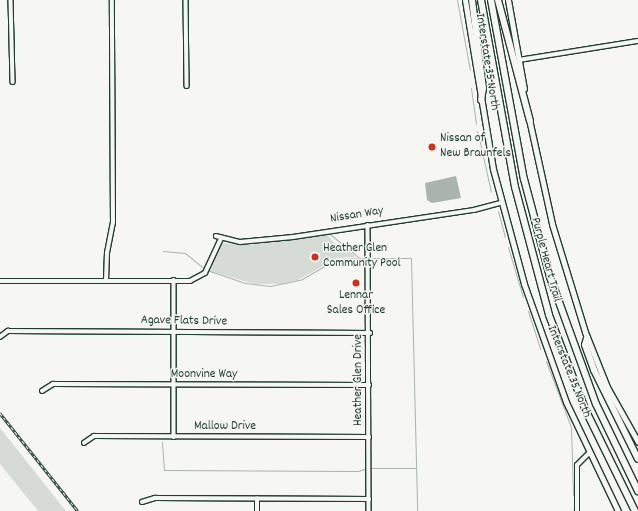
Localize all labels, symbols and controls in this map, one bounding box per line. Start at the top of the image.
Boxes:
street label: Interstate 35 North [471,12,501,112]
place label: Nissan of New Braunfels [440,132,511,163]
marker: Nissan of New Braunfels [427,142,437,152]
street label: Nissan Way [329,204,385,228]
street label: Purple Heart Trail [526,216,564,304]
place label: Heather Glen Community Pool [323,242,401,273]
marker: Heather Glen Community Pool [310,252,320,262]
marker: Lennar Sales Office [351,278,361,288]
place label: Lennar Sales Office [327,289,385,320]
street label: Agave Flats Drive [141,313,227,331]
street label: Interstate 35 North [542,324,594,420]
street label: Heather Glen Drive [351,334,367,426]
street label: Moonvine Way [171,367,237,383]
street label: Mallow Drive [194,419,256,435]

